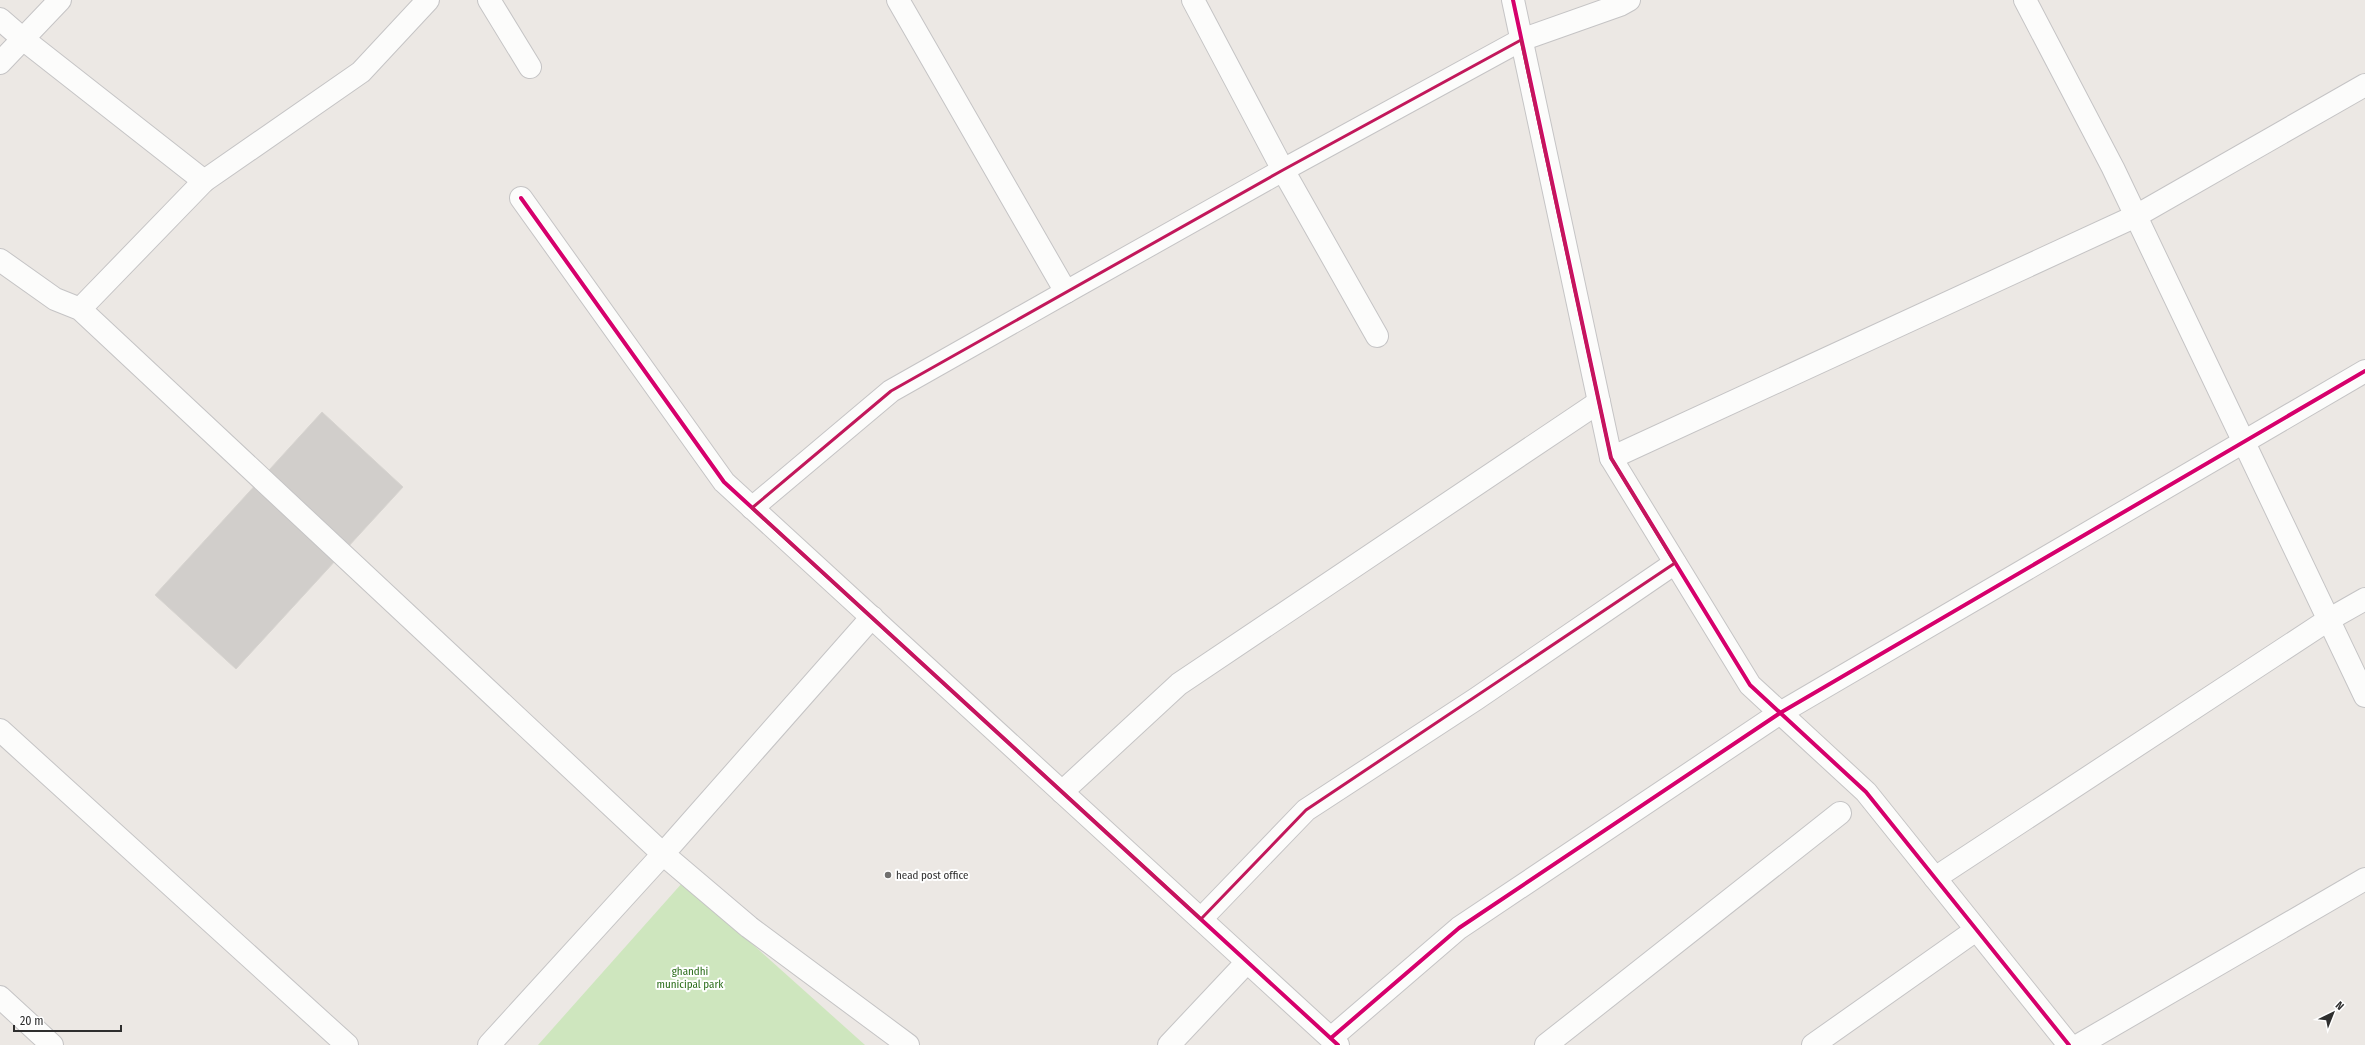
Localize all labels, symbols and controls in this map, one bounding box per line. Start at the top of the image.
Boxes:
place label: head post office [896,869,968,882]
marker: head post office [883,870,893,880]
park label: ghandhi municipal park [657,965,724,991]
north arrow [2313,993,2353,1033]
text: N [2333,999,2346,1013]
scale bar [14,1007,121,1033]
text: 20 m [20,1014,44,1028]

